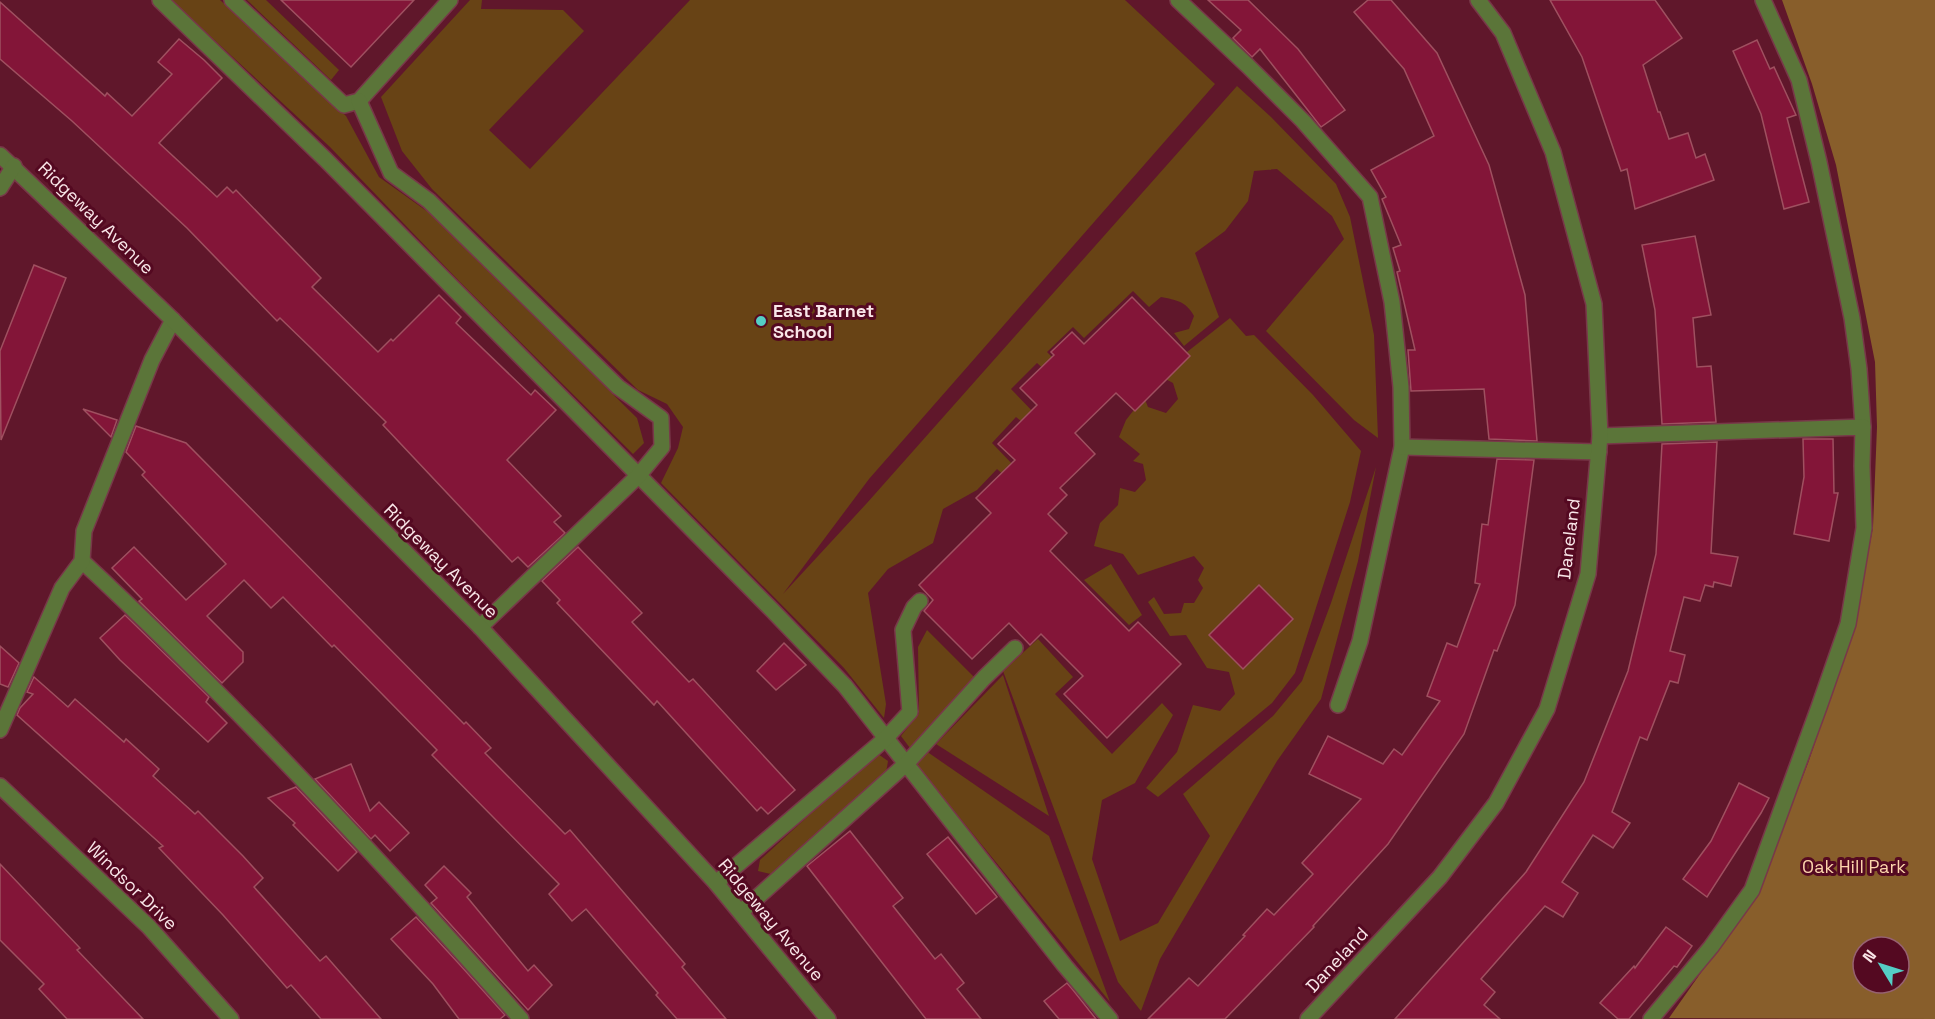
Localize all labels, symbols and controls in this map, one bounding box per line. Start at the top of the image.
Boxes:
street label: Ridgeway Avenue [33,156,159,279]
place label: East Barnet School [773,299,874,343]
marker: East Barnet School [754,314,768,328]
street label: Daneland [1552,497,1585,581]
street label: Ridgeway Avenue [379,499,503,623]
street label: Windsor Drive [82,836,183,935]
street label: Ridgeway Avenue [713,854,829,986]
park label: Oak Hill Park [1802,855,1906,878]
street label: Daneland [1300,922,1373,997]
north arrow [1851,935,1911,995]
text: N [1858,945,1881,967]

